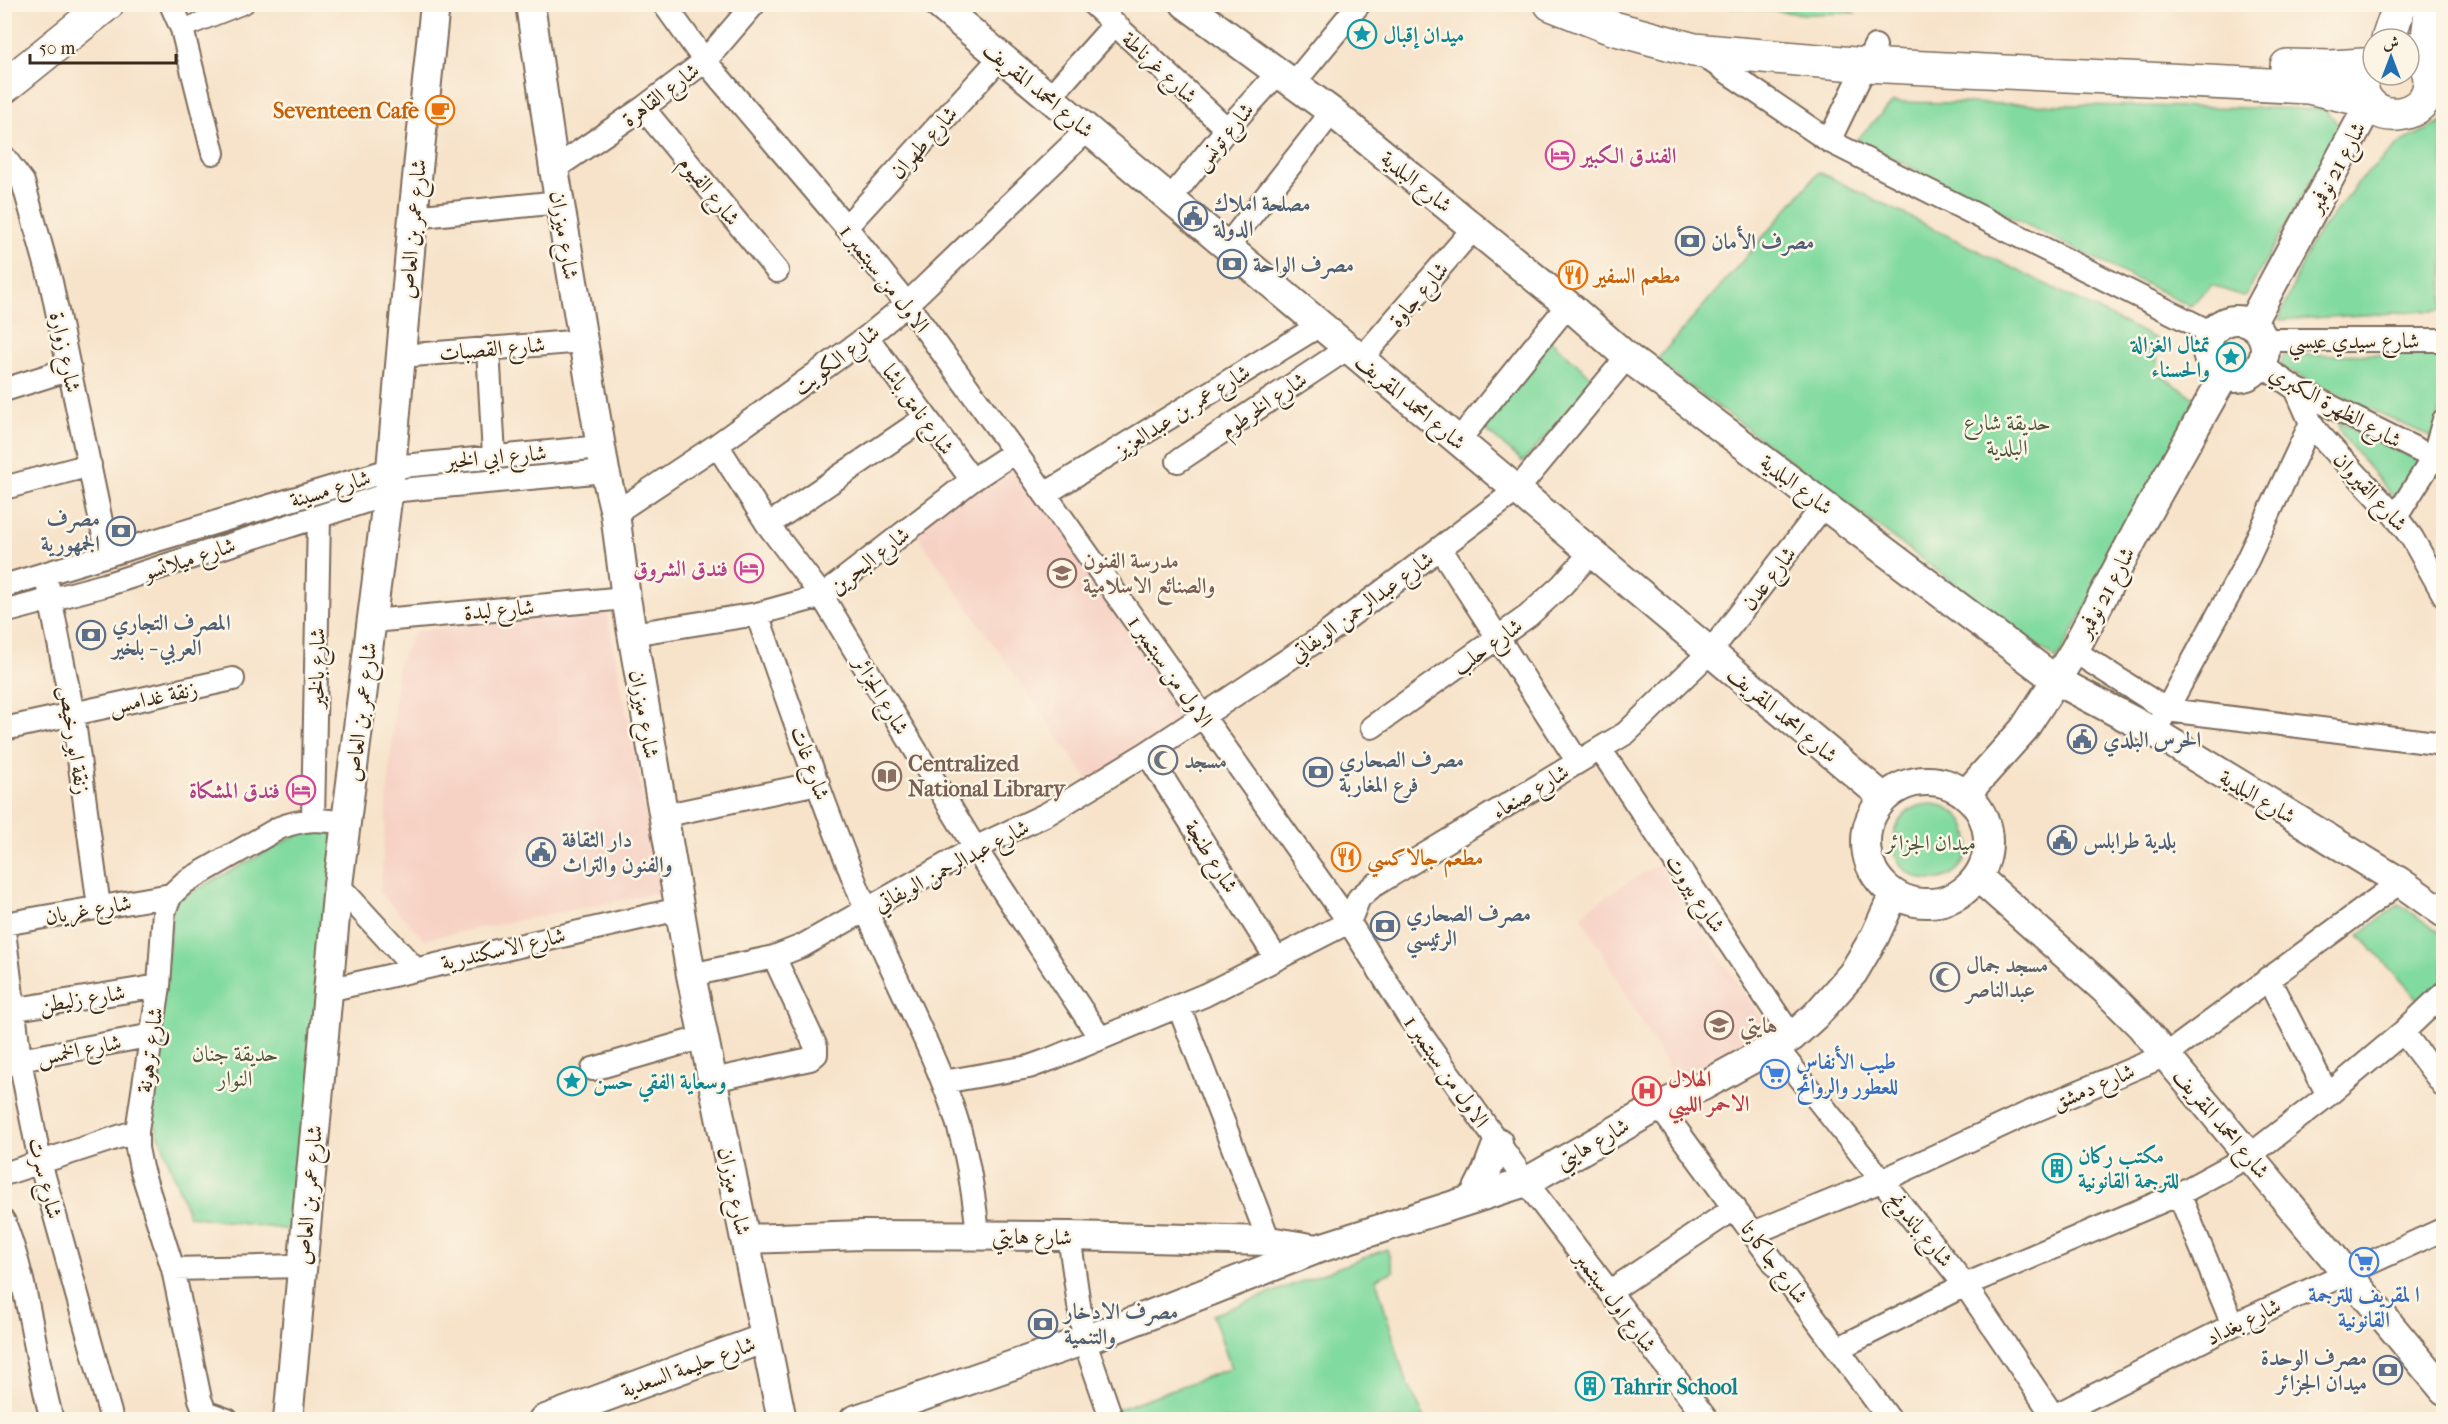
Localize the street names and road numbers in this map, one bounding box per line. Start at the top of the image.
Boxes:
street label: شارع غرناطة [1113,26,1203,113]
street label: شارع امحمد المقريف [975,36,1099,147]
street label: شارع القاهرة [617,57,708,136]
street label: شارع تونس [1188,97,1263,179]
street label: شارع طهران [884,101,967,188]
street label: شارع 21 نوفمبر [2301,118,2376,222]
street label: شارع البلدية [1372,145,1457,222]
street label: شارع الفيوم [668,150,745,235]
street label: شارع عمر بن العاص [394,158,437,301]
street label: شارع ميزران [539,189,584,282]
street label: الاول من سبتمبر 1 [832,219,935,339]
street label: شارع جاوة [1383,257,1458,336]
street label: شارع زوارة [39,309,86,396]
street label: شارع الكويت [788,319,888,405]
street label: شارع سيدي عيسي [2288,328,2420,361]
street label: شارع القصبات [438,331,547,372]
street label: شارع امحمد المقريف [1347,348,1471,459]
street label: شارع نامق باشا [873,359,960,463]
street label: شارع عمر بن عبدالعزيز [1108,359,1258,468]
street label: شارع الظهرة الكبري [2262,360,2406,458]
street label: شارع الخرطوم [1215,366,1315,448]
street label: شارع ابي الخير [442,440,548,480]
street label: شارع القيروان [2324,447,2413,540]
street label: شارع البلدية [1752,449,1838,525]
street label: شارع مسينة [287,464,375,518]
street label: شارع البحرين [824,521,918,604]
street label: شارع ميلاتسو [138,532,240,591]
street label: شارع عدن [1736,541,1806,619]
street label: شارع 21 نوفمبر [2070,543,2145,647]
street label: شارع عبدالرحمن الويفاتي [1284,546,1442,672]
street label: شارع لبدة [463,594,536,631]
street label: الاول من سبتمبر 1 [1120,611,1218,734]
street label: شارع حلب [1448,613,1531,685]
street label: شارع بالخير [303,628,336,710]
street label: شارع عمر بن العاص [340,641,387,784]
street label: شارع الجزائر [842,650,915,742]
street label: شارع امحمد المقريف [1719,661,1843,772]
street label: شارع ميزران [619,668,665,761]
street label: زنقة غدامس [106,676,201,722]
street label: زنقة ابو رخيص [53,684,95,797]
street label: شارع غات [780,723,835,806]
street label: شارع صنعاء [1487,759,1576,829]
street label: شارع البلدية [2212,764,2300,834]
street label: شارع عبدالرحمن الويفاتي [869,814,1036,922]
street label: شارع طنجة [1174,815,1244,900]
street label: شارع بيروت [1656,850,1731,940]
street label: شارع غريان [43,890,134,935]
street label: شارع الاسكندرية [438,922,569,981]
street label: شارع زليطن [37,979,128,1024]
street label: شارع ترهونة [131,1006,174,1095]
street label: الاول من سبتمبر 1 [1396,1011,1494,1134]
street label: شارع الخمس [35,1029,125,1076]
street label: شارع دمشق [2048,1058,2141,1121]
street label: شارع امحمد المقريف [2164,1063,2275,1187]
street label: شارع هايتي [1551,1113,1637,1180]
street label: شارع عمر بن العاص [290,1124,333,1267]
street label: شارع سرت [18,1135,68,1223]
street label: شارع ميزران [707,1145,756,1239]
street label: شارع باندونج [1877,1187,1958,1276]
street label: شارع جاكارتا [1731,1216,1814,1312]
street label: شارع هايتي [992,1223,1072,1257]
street label: شارع اول سبتمبر [1564,1244,1662,1360]
street label: شارع بغداد [2202,1293,2287,1356]
street label: شارع حليمة السعدية [618,1331,761,1408]

